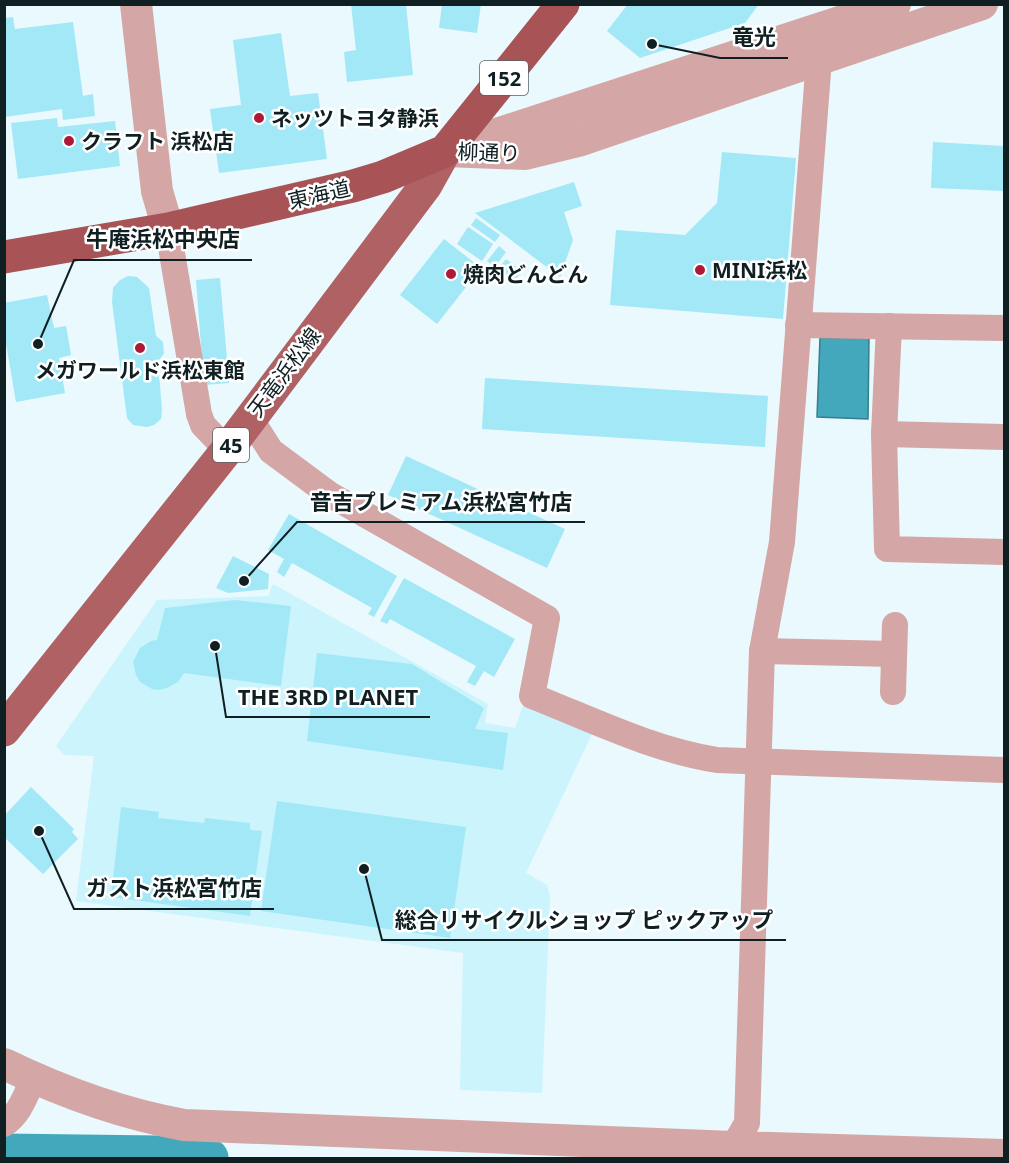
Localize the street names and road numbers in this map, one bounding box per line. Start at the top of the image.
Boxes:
road number: 152 [480,61,528,95]
street label: 柳通り [457,137,521,167]
street label: 東海道 [285,173,353,215]
street label: 天竜浜松線 [241,322,327,422]
road number: 45 [213,428,249,462]

